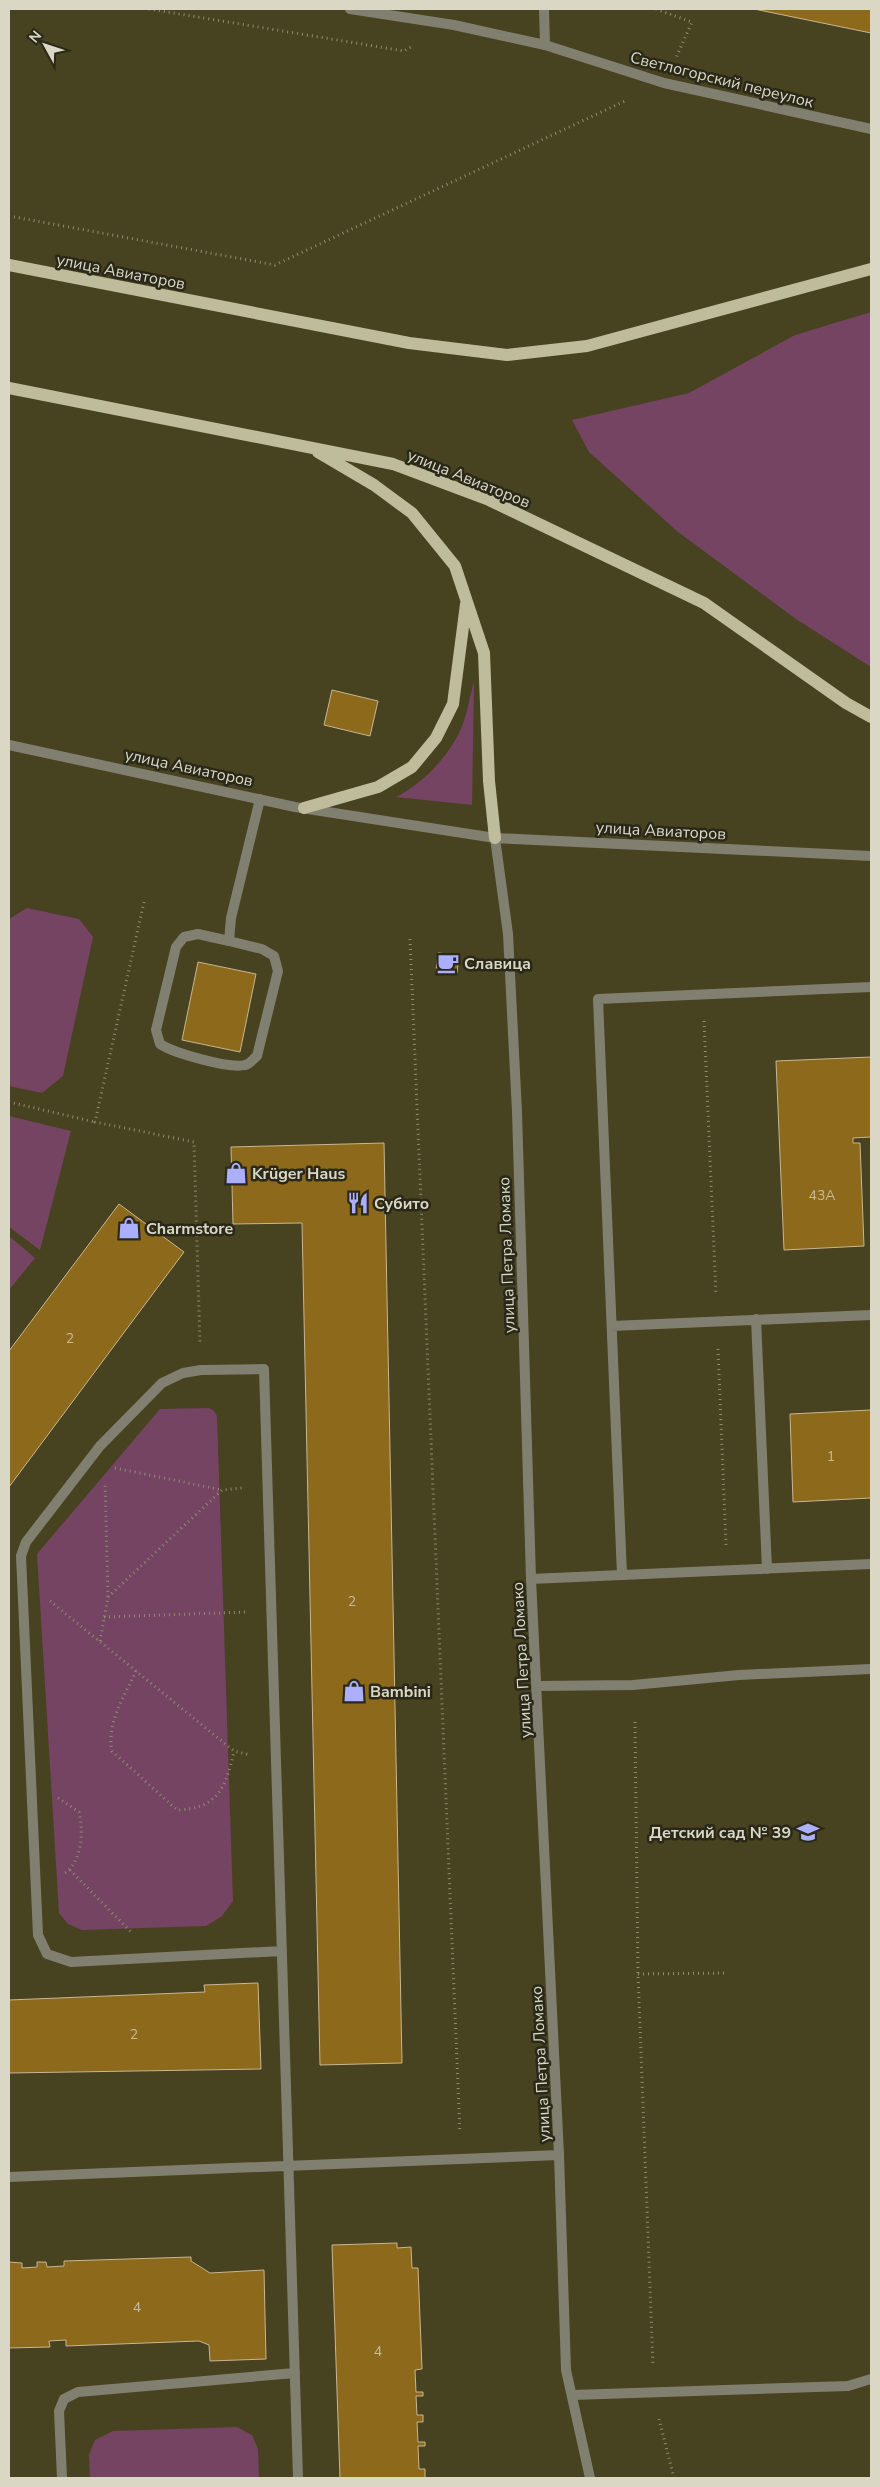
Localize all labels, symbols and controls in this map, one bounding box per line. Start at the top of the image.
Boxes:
north arrow [20,20,70,70]
text: N [25,27,46,47]
street label: Светлогорский переулок [628,47,816,114]
street label: улица Авиаторов [55,249,187,295]
street label: улица Авиаторов [404,444,533,514]
street label: улица Авиаторов [123,744,255,792]
street label: улица Авиаторов [595,817,727,845]
cafe icon: Славица [435,950,461,976]
place label: Славица [464,953,531,975]
shop icon: Krüger Haus [223,1160,249,1186]
place label: Krüger Haus [252,1163,345,1185]
street label: улица Петра Ломако [493,1176,521,1333]
house number: 43А [808,1186,836,1205]
restaurant icon: Субито [345,1190,371,1216]
place label: Субито [374,1193,429,1215]
shop icon: Charmstore [116,1215,142,1241]
place label: Charmstore [146,1218,233,1240]
house number: 2 [66,1329,74,1348]
house number: 1 [827,1447,835,1466]
street label: улица Петра Ломако [507,1581,537,1739]
house number: 2 [348,1592,356,1611]
shop icon: Bambini [341,1678,367,1704]
place label: Bambini [370,1681,431,1703]
school or university icon: Детский сад № 39 [795,1819,821,1845]
place label: Детский сад № 39 [649,1822,791,1844]
street label: улица Петра Ломако [526,1985,556,2143]
house number: 2 [130,2025,138,2044]
house number: 4 [133,2298,141,2317]
house number: 4 [374,2342,382,2361]

